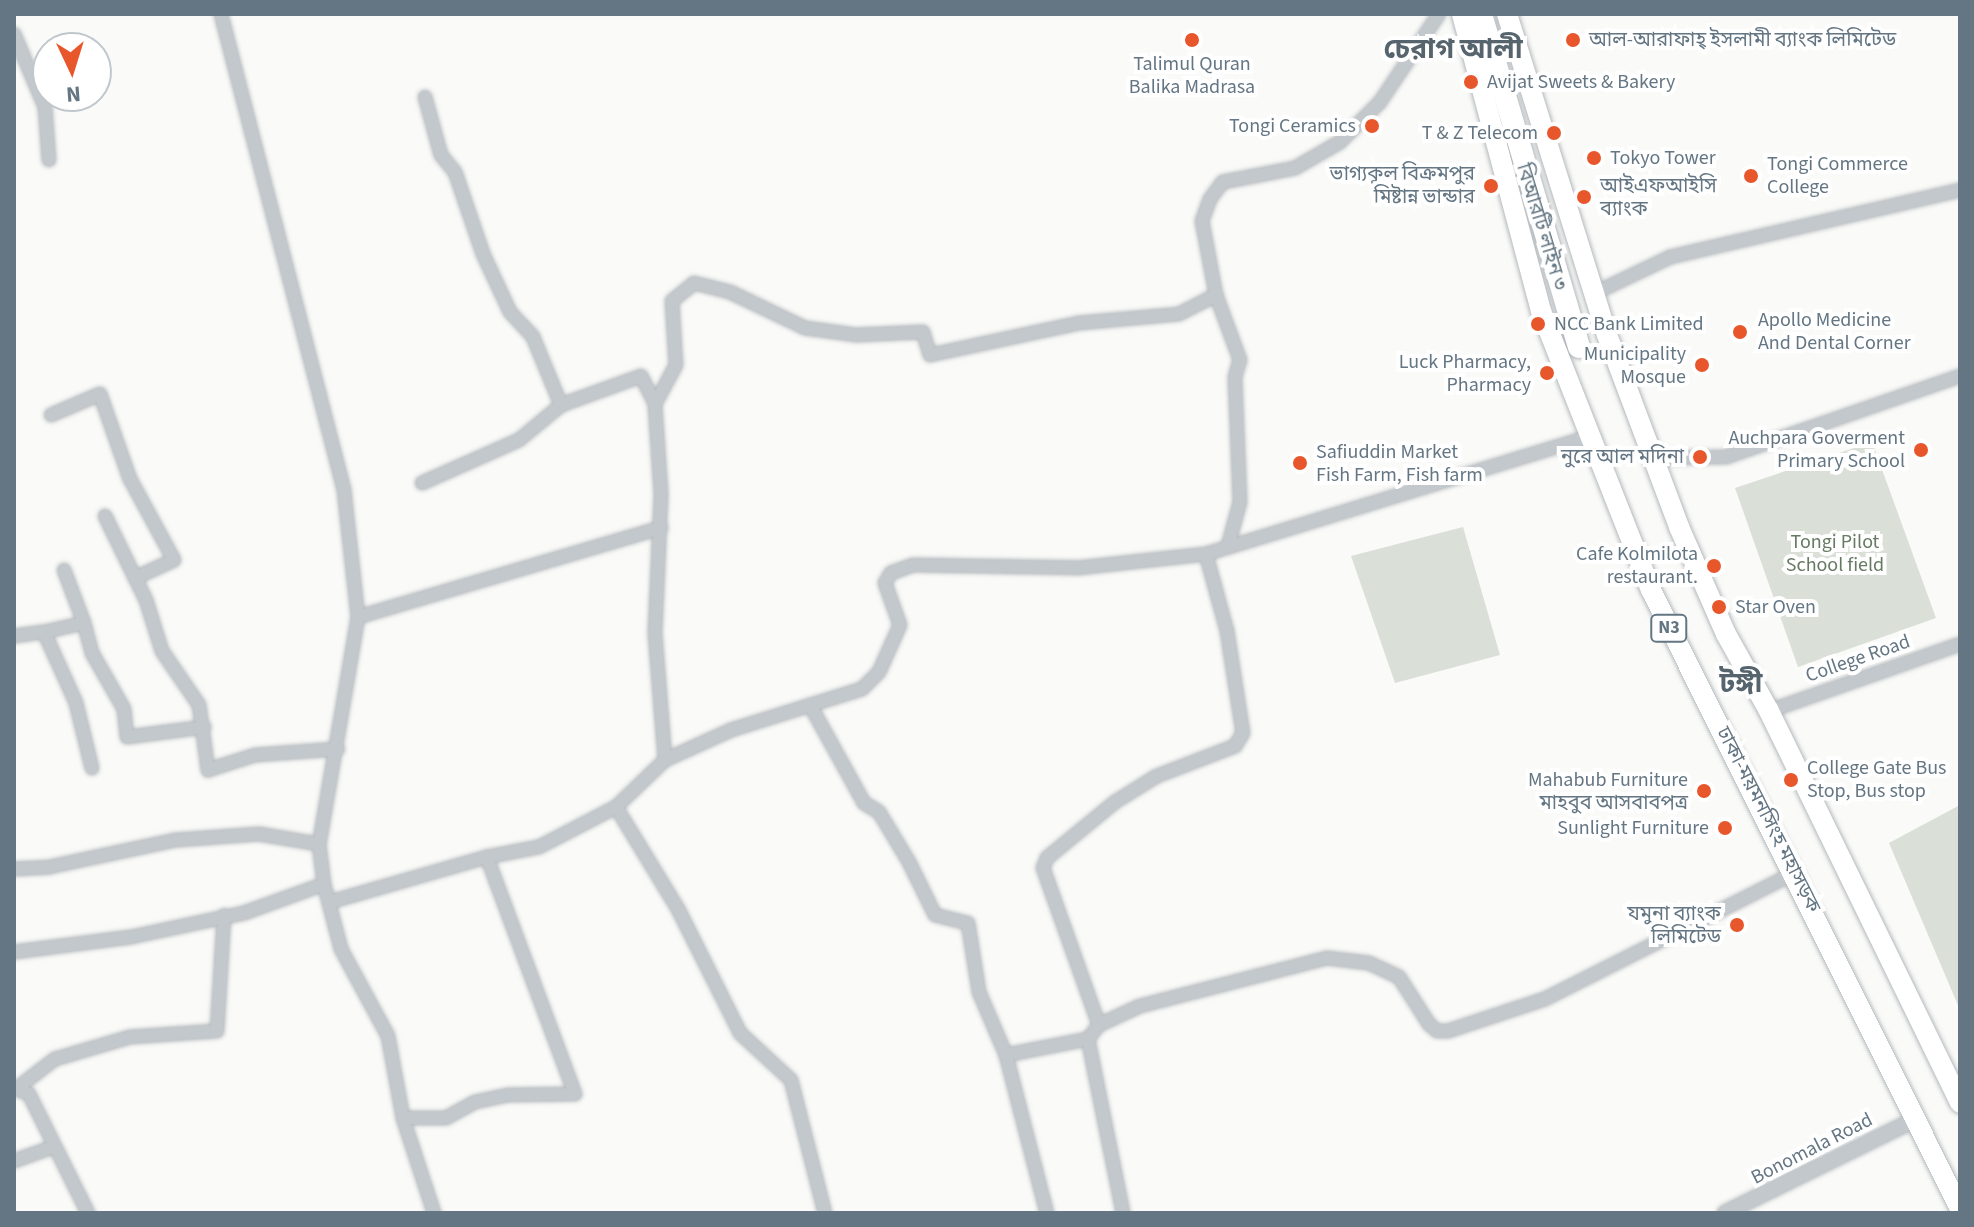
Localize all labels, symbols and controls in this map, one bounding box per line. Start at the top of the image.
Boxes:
place label: আল-আরাফাহ্ ইসলামী ব্যাংক লিমিটেড [1589,28,1896,52]
marker: Talimul Quran Balika Madrasa [1183,31,1201,49]
marker: আল-আরাফাহ্ ইসলামী ব্যাংক লিমিটেড [1564,31,1582,49]
north arrow [32,32,112,112]
district label: চেরাগ আলী [1383,32,1523,66]
place label: Talimul Quran Balika Madrasa [1129,52,1255,99]
place label: Avijat Sweets & Bakery [1487,70,1675,94]
marker: Avijat Sweets & Bakery [1462,73,1480,91]
text: N [65,77,82,110]
place label: Tongi Ceramics [1229,114,1356,138]
marker: Tongi Ceramics [1363,117,1381,135]
place label: T & Z Telecom [1422,121,1538,145]
marker: T & Z Telecom [1545,124,1563,142]
place label: Tokyo Tower [1610,146,1716,170]
marker: Tokyo Tower [1585,149,1603,167]
place label: Tongi Commerce College [1767,152,1908,199]
street label: বিআরটি লাইন ৩ [1510,161,1572,293]
place label: ভাগ্যকুল বিক্রমপুর মিষ্টান্ন ভান্ডার [1330,162,1475,209]
marker: Tongi Commerce College [1742,167,1760,185]
place label: আইএফআইসি ব্যাংক [1600,174,1717,221]
marker: ভাগ্যকুল বিক্রমপুর মিষ্টান্ন ভান্ডার [1482,177,1500,195]
marker: আইএফআইসি ব্যাংক [1575,188,1593,206]
place label: Apollo Medicine And Dental Corner [1758,308,1911,355]
place label: NCC Bank Limited [1554,312,1704,336]
marker: NCC Bank Limited [1529,315,1547,333]
marker: Apollo Medicine And Dental Corner [1729,321,1751,343]
place label: Municipality Mosque [1584,342,1686,389]
place label: Luck Pharmacy, Pharmacy [1399,350,1531,397]
marker: Municipality Mosque [1693,356,1711,374]
marker: Luck Pharmacy, Pharmacy [1538,364,1556,382]
place label: Auchpara Goverment Primary School [1729,426,1905,473]
place label: Safiuddin Market Fish Farm, Fish farm [1316,440,1483,487]
marker: Auchpara Goverment Primary School [1912,441,1930,459]
place label: নুরে আল মদিনা [1561,445,1684,469]
marker: নুরে আল মদিনা [1691,448,1709,466]
marker: Safiuddin Market Fish Farm, Fish farm [1291,454,1309,472]
park label: Tongi Pilot School field [1786,531,1884,578]
place label: Cafe Kolmilota restaurant. [1576,542,1698,589]
marker: Cafe Kolmilota restaurant. [1705,557,1723,575]
place label: Star Oven [1735,595,1816,619]
marker: Star Oven [1710,598,1728,616]
road number: N3 [1649,614,1689,642]
street label: College Road [1803,630,1913,688]
district label: টঙ্গী [1720,666,1762,700]
street label: ঢাকা-ময়মনসিংহ মহাসড়ক [1711,723,1825,917]
place label: College Gate Bus Stop, Bus stop [1807,756,1946,803]
place label: Mahabub Furniture মাহবুব আসবাবপত্র [1528,768,1688,815]
marker: College Gate Bus Stop, Bus stop [1782,771,1800,789]
marker: Mahabub Furniture মাহবুব আসবাবপত্র [1695,782,1713,800]
place label: Sunlight Furniture [1557,816,1709,840]
marker: Sunlight Furniture [1716,819,1734,837]
place label: যমুনা ব্যাংক লিমিটেড [1627,902,1721,949]
marker: যমুনা ব্যাংক লিমিটেড [1728,916,1746,934]
street label: Bonomala Road [1747,1108,1877,1190]

